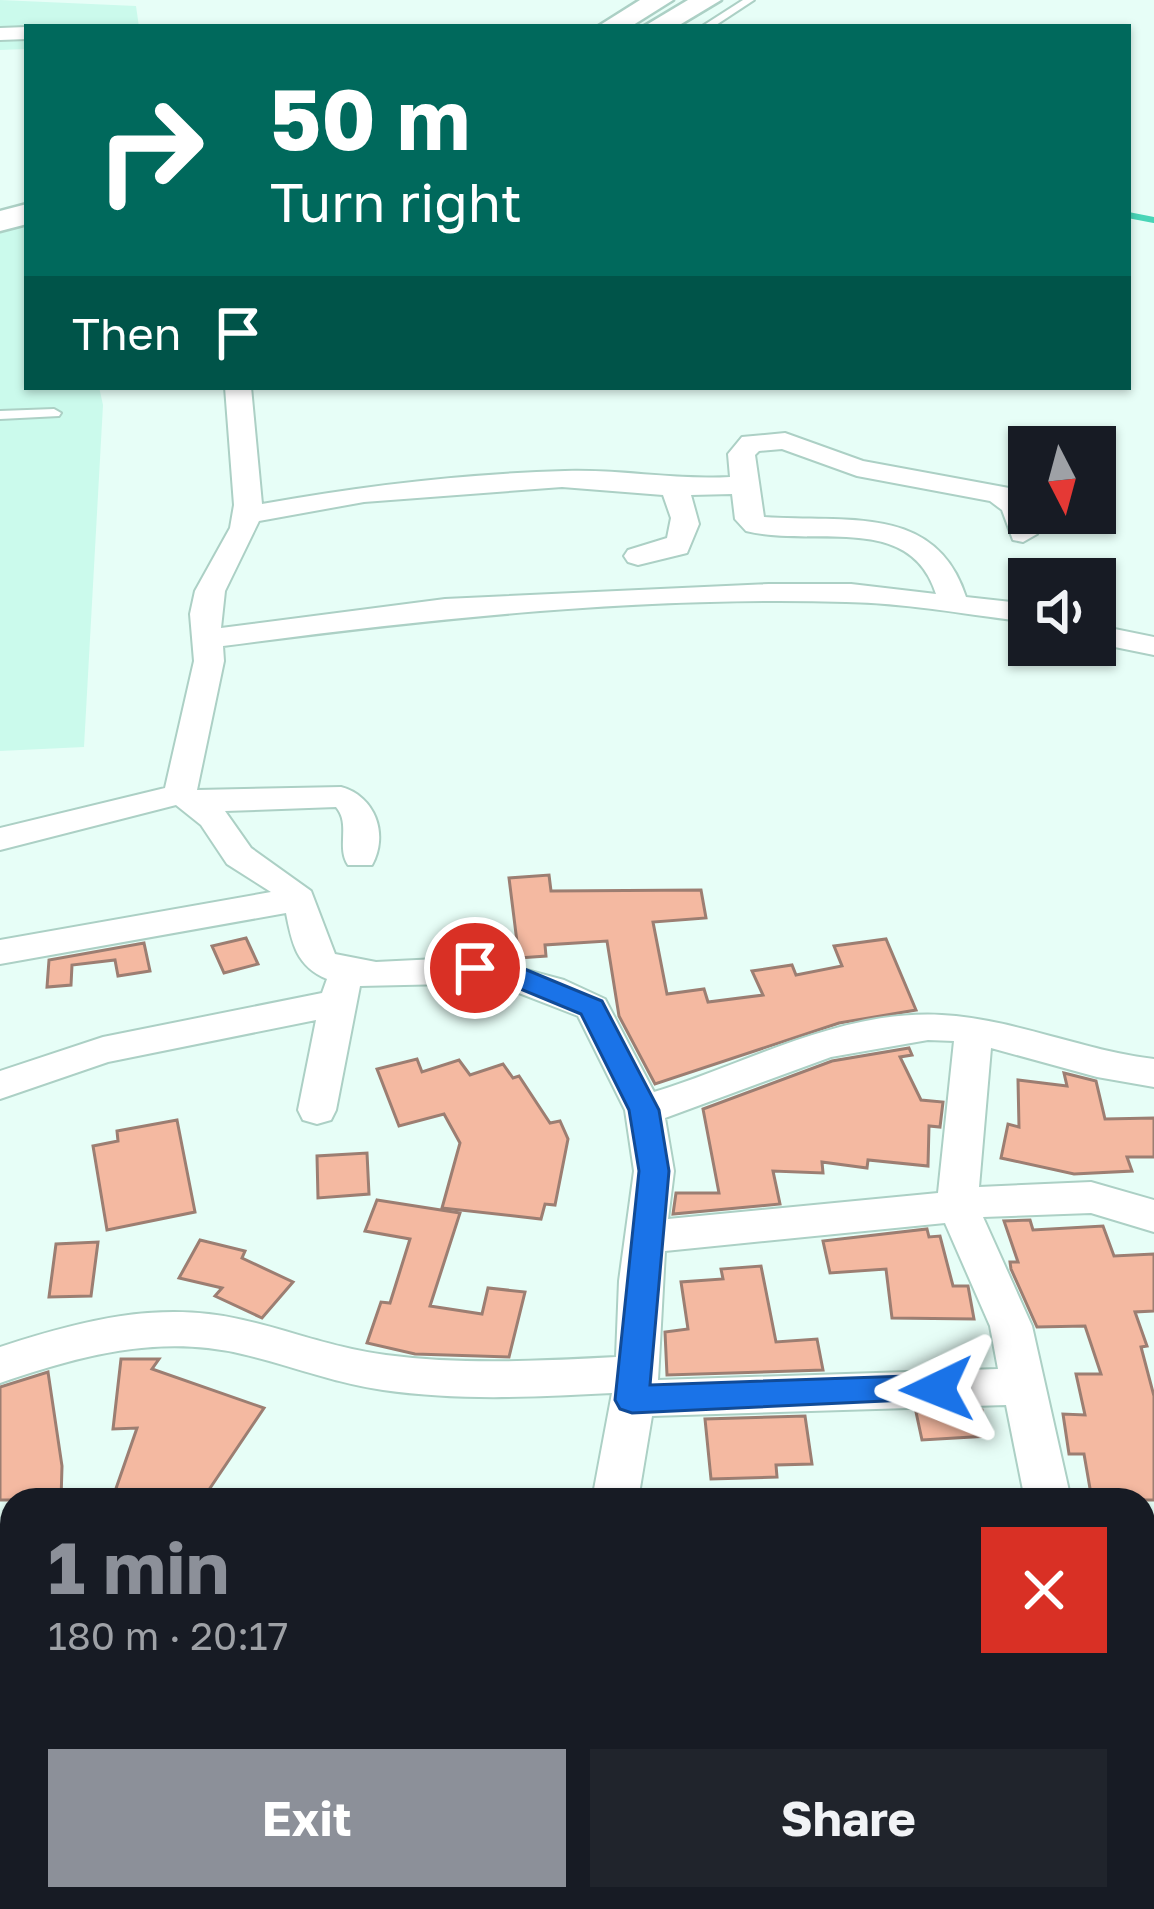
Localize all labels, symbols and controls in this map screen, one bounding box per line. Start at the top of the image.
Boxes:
text: 50 m [270,68,470,168]
icon: right [72,72,228,228]
text: Turn right [270,169,522,234]
icon: arrive [205,300,271,366]
text: Then [72,306,181,360]
north arrow [1008,426,1116,534]
map controls [1008,426,1116,666]
button: sound [1008,558,1116,666]
pin [424,917,526,1019]
icon: arrive [442,935,508,1001]
position arrow [874,1326,1000,1452]
text: 1 min [48,1523,229,1610]
button: close [981,1527,1107,1653]
text: 180 m · 20:17 [48,1612,288,1659]
button: Exit [48,1749,566,1887]
button: Share [590,1749,1107,1887]

